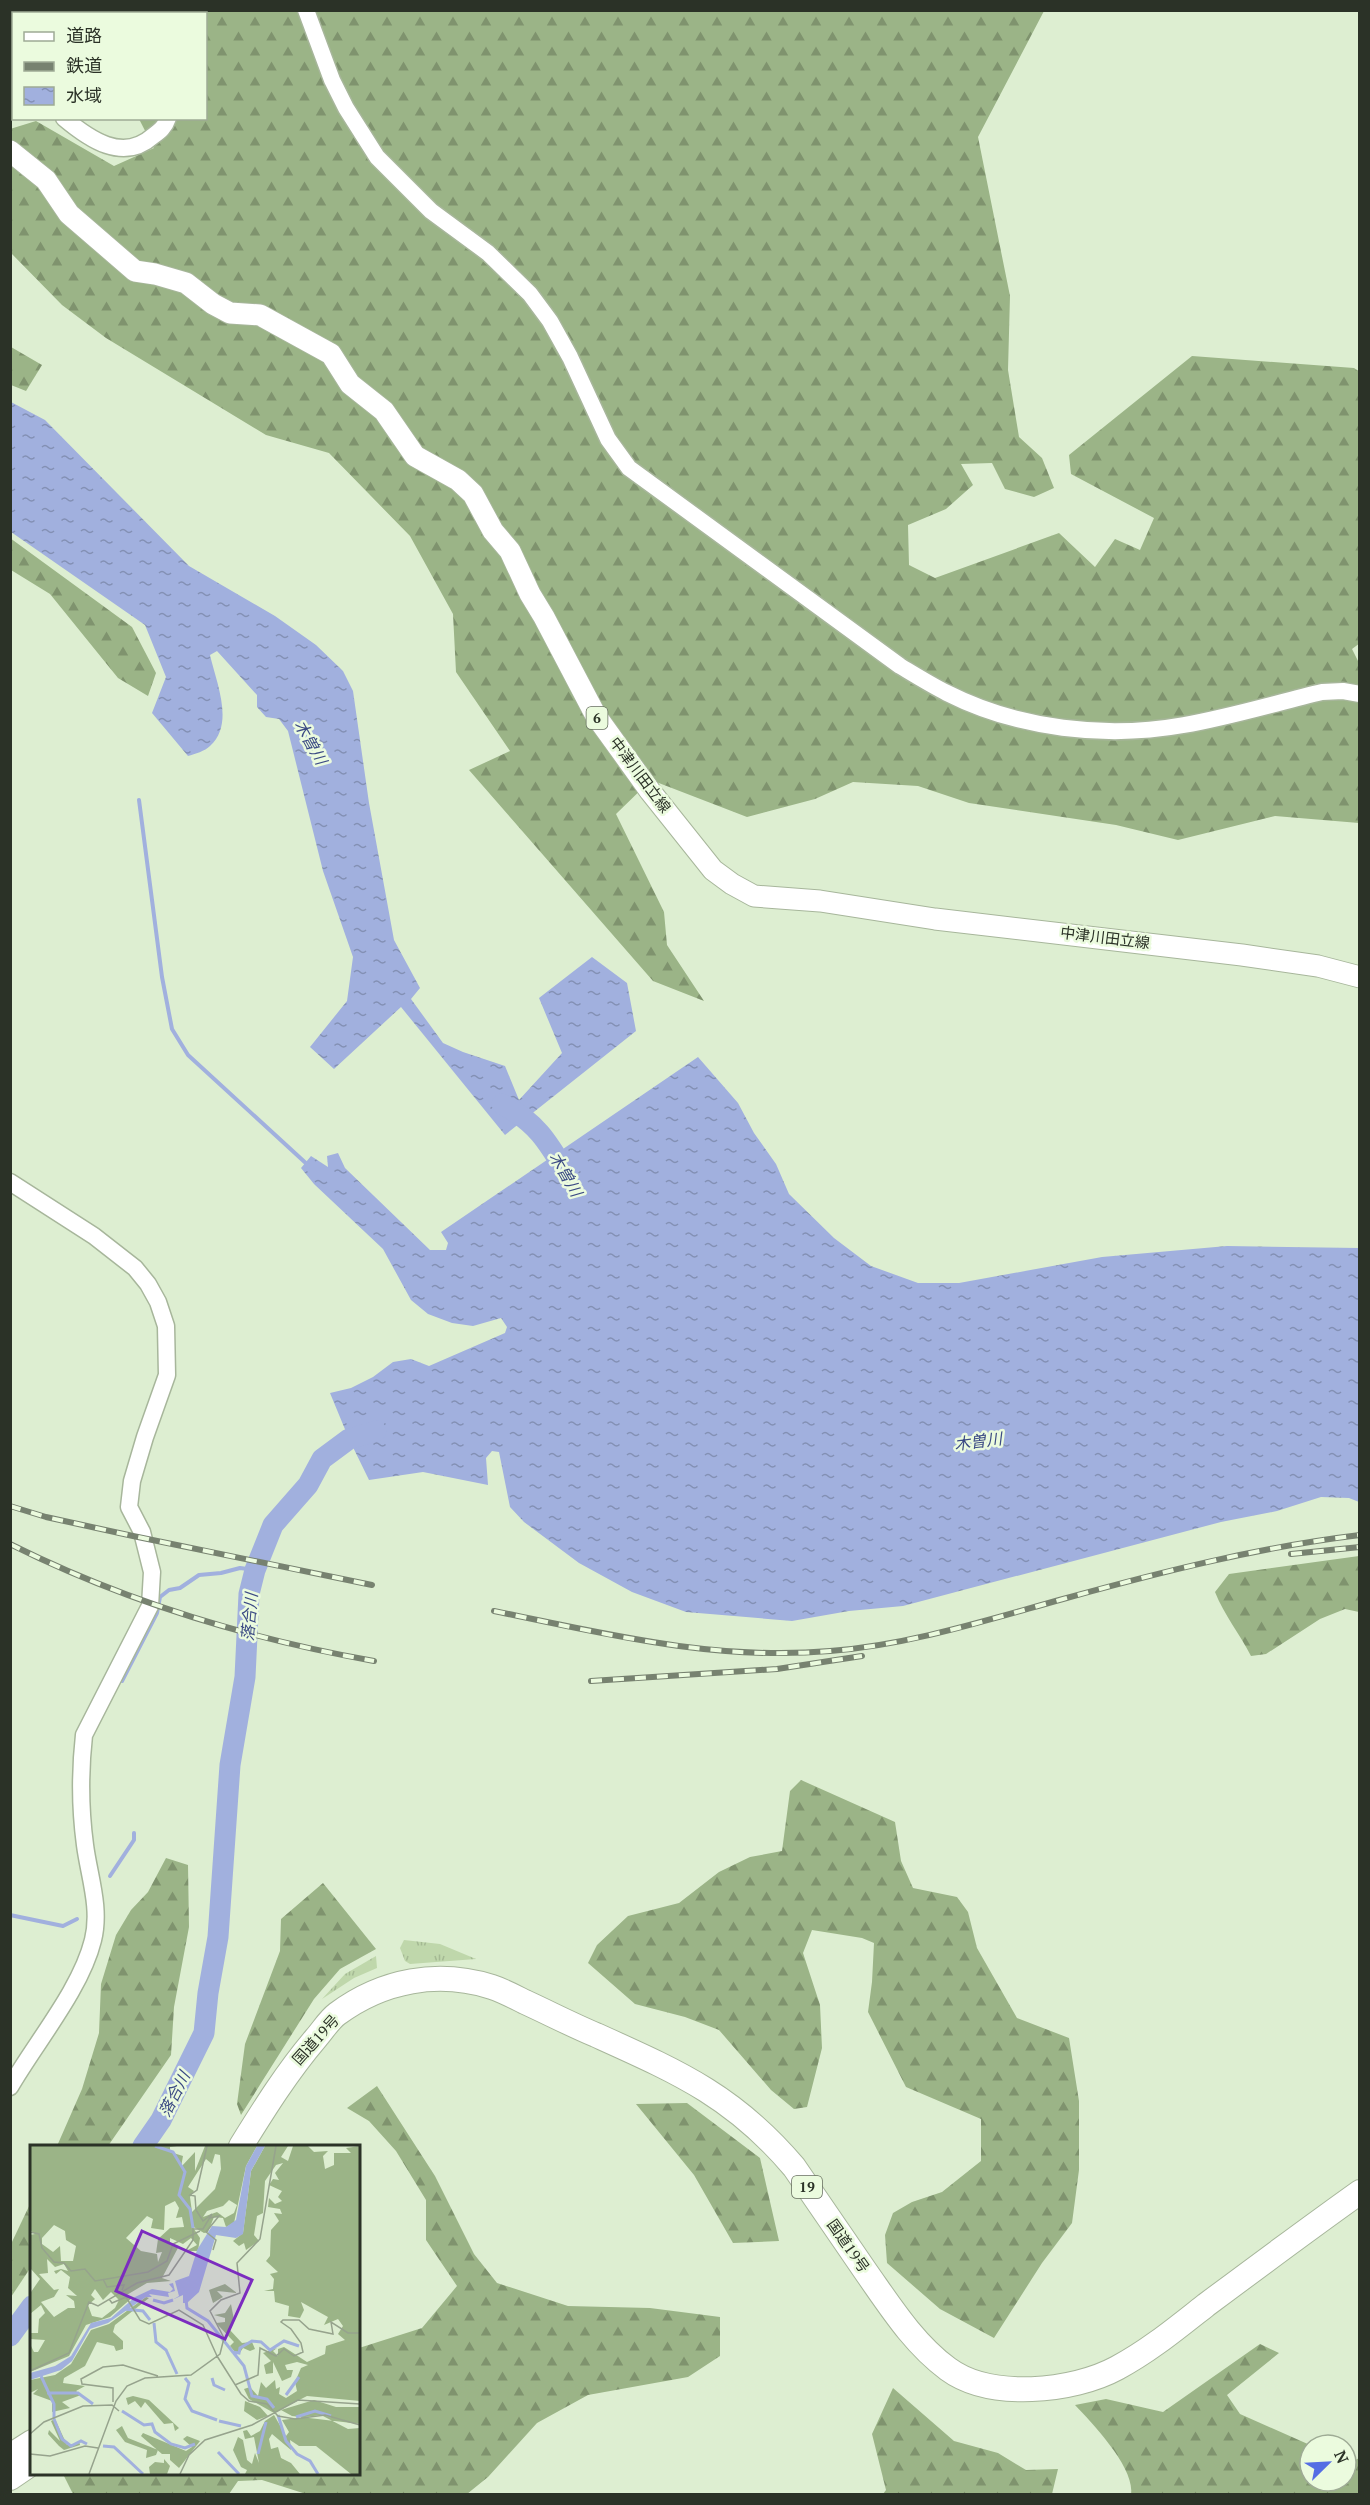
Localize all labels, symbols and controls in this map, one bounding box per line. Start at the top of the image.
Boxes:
legend [12,12,207,120]
text: 道路 [66,23,102,47]
text: 鉄道 [66,53,102,77]
text: 水域 [66,83,102,107]
road number: 6 [586,707,608,729]
water label: 木曽川 [290,716,333,770]
street label: 中津川田立線 [606,732,676,816]
street label: 中津川田立線 [1059,922,1151,952]
water label: 木曽川 [544,1148,589,1202]
water label: 木曽川 [953,1427,1005,1455]
water label: 落合川 [236,1590,262,1642]
street label: 国道19号 [287,2010,343,2069]
water label: 落合川 [153,2066,196,2120]
inset map [30,2145,360,2475]
road number: 19 [792,2176,822,2198]
street label: 国道19号 [823,2215,875,2276]
north arrow [1298,2433,1358,2493]
text: N [1329,2447,1354,2467]

